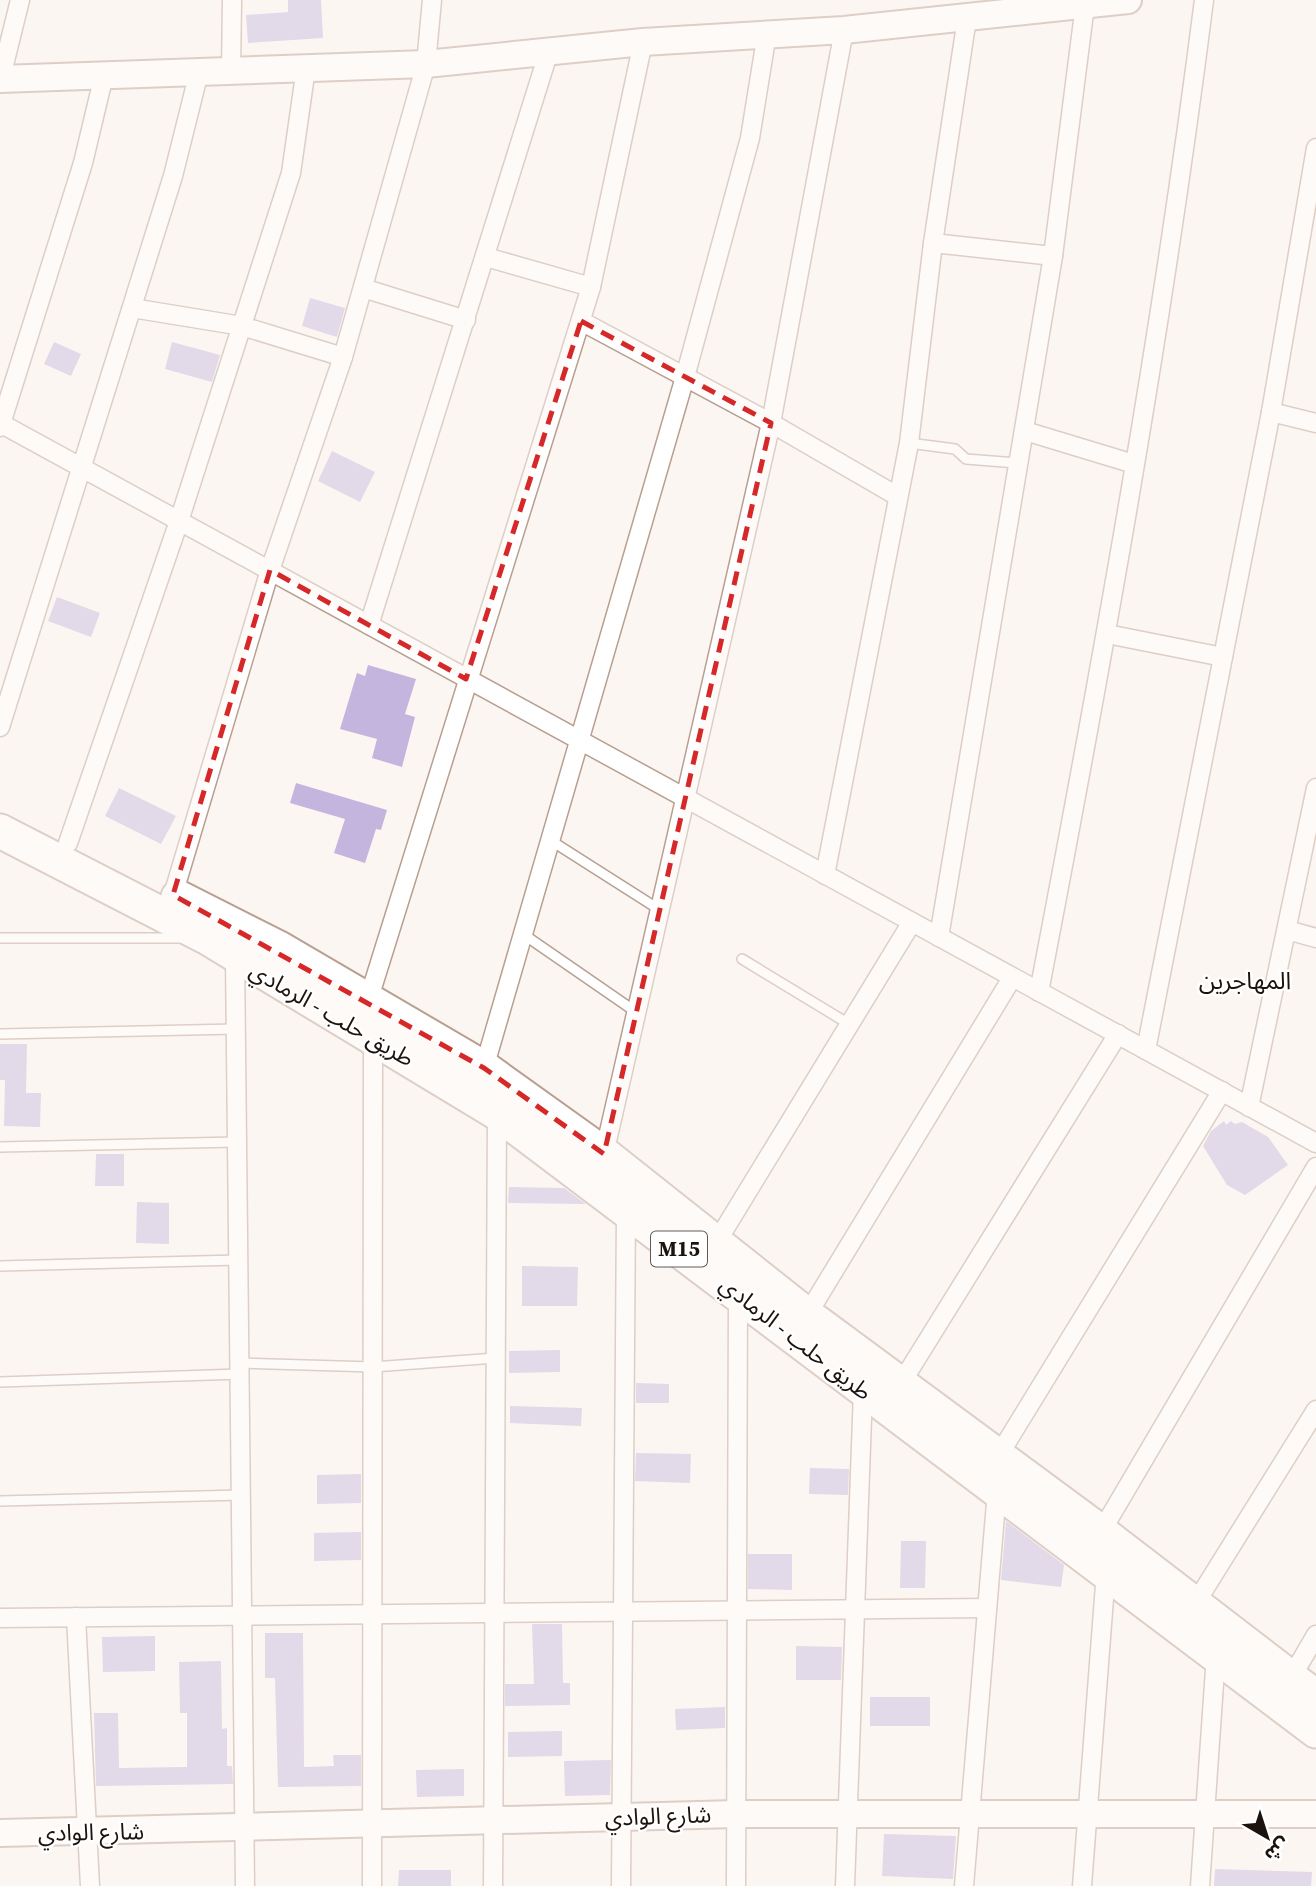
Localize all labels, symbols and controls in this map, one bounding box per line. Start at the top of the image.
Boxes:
street label: طريق حلب - الرمادي [243,954,420,1075]
district label: المهاجرين [1199,964,1291,997]
road number: M15 [651,1232,707,1266]
street label: طريق حلب - الرمادي [712,1268,879,1409]
street label: شارع الوادي [604,1798,712,1835]
north arrow [1232,1802,1302,1872]
street label: شارع الوادي [38,1815,145,1850]
text: ش [1259,1832,1296,1869]

